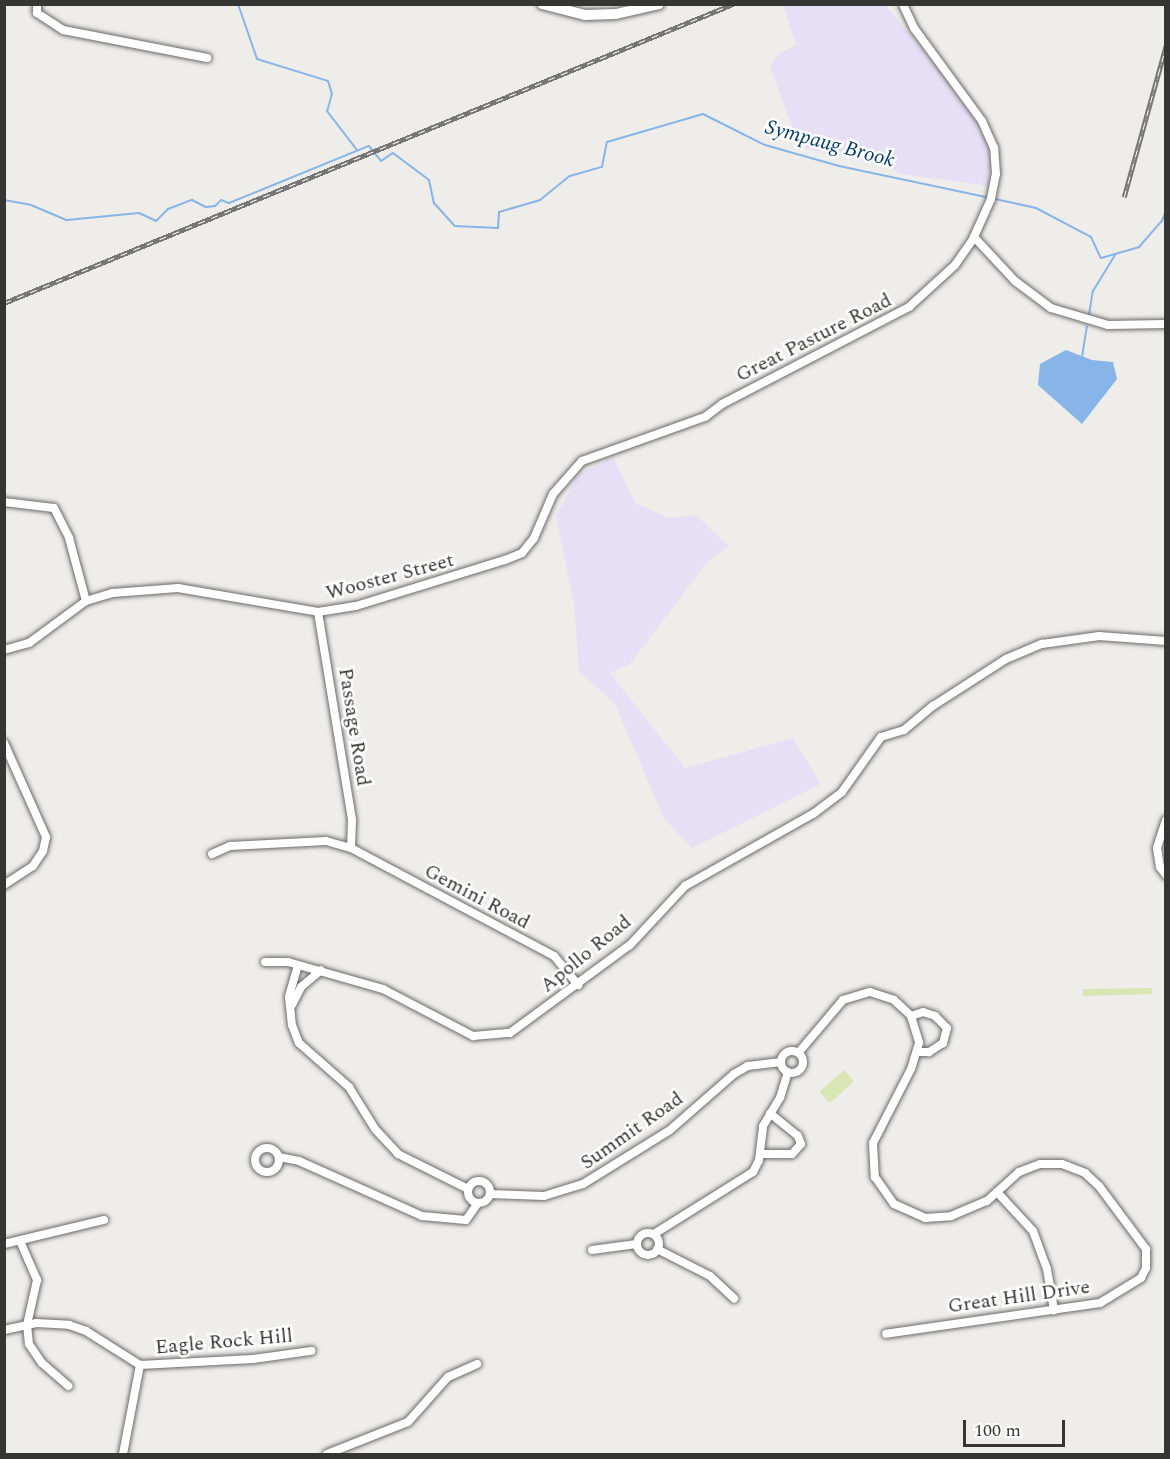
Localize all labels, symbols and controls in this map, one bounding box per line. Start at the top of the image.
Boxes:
water label: Sympaug Brook [763,115,897,173]
street label: Great Pasture Road [732,288,896,388]
street label: Wooster Street [323,548,457,606]
street label: Passage Road [333,666,375,788]
street label: Gemini Road [420,859,534,935]
street label: Apollo Road [536,910,636,998]
street label: Summit Road [576,1087,688,1175]
street label: Great Hill Drive [946,1275,1092,1319]
street label: Eagle Rock Hill [154,1324,294,1360]
scale bar [966,1408,1068,1446]
text: 100 m [974,1417,1021,1444]

